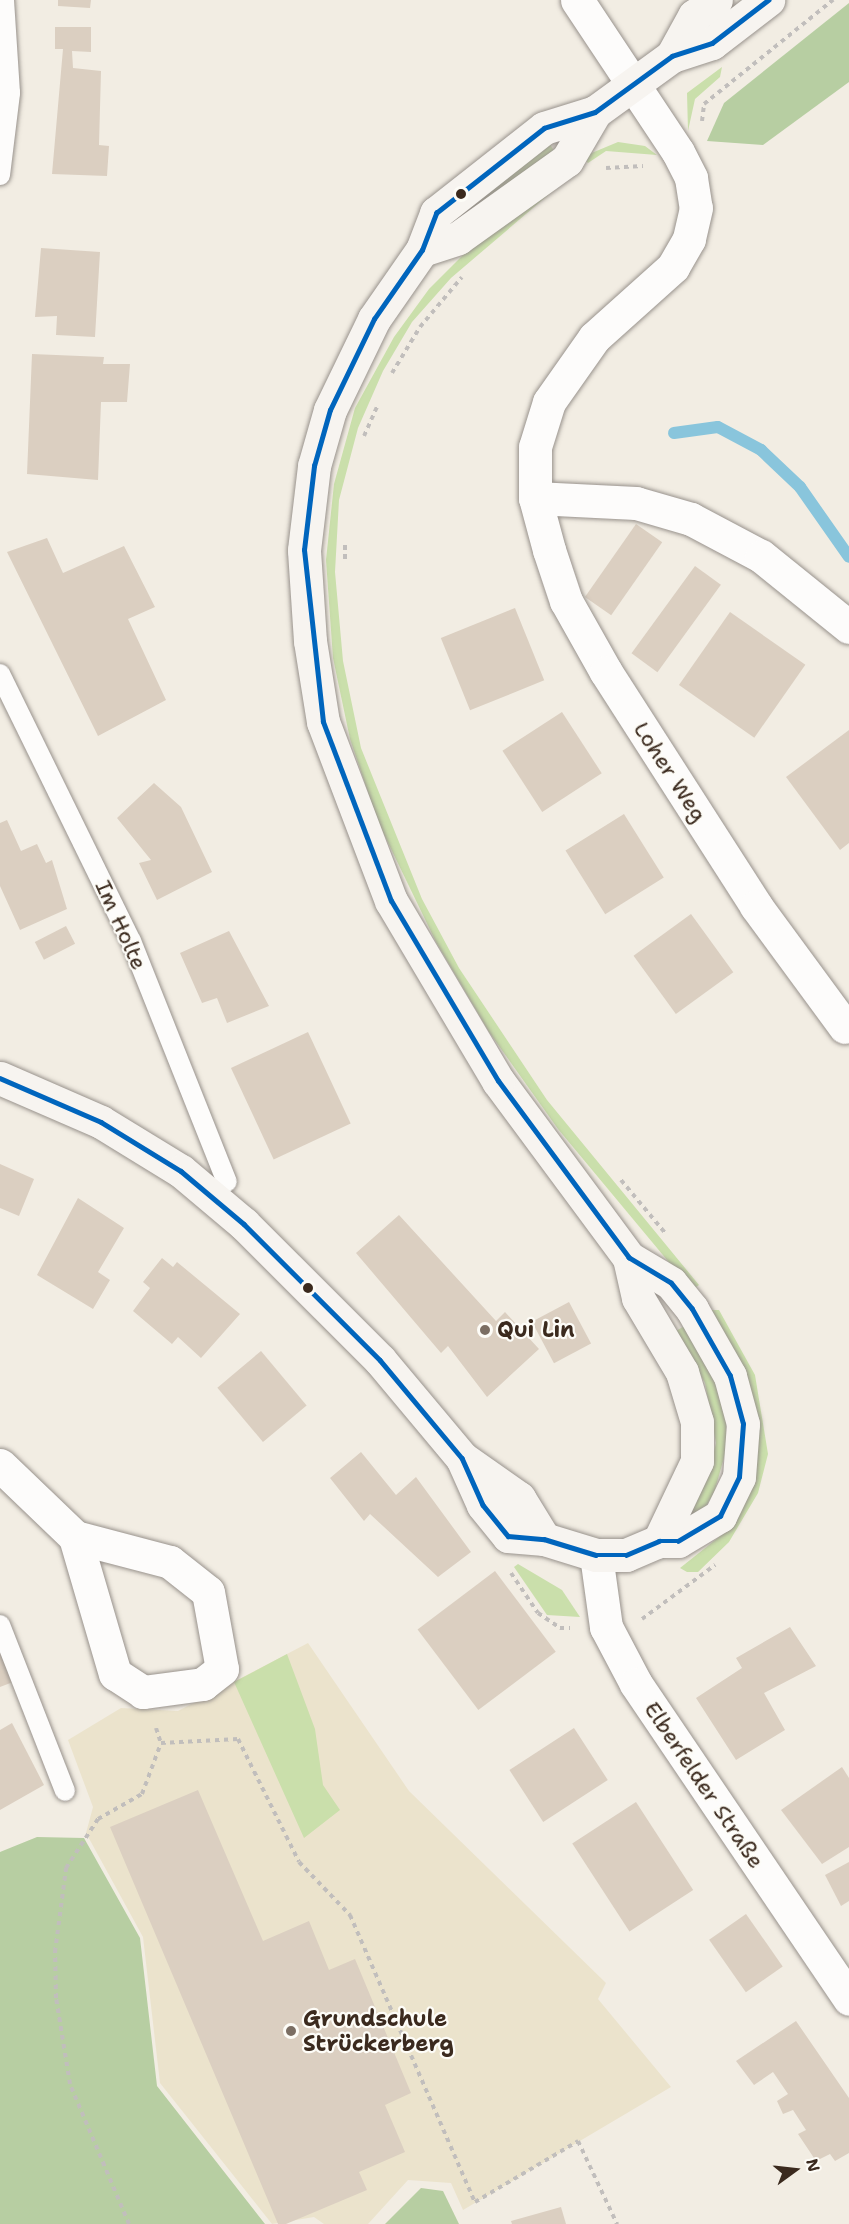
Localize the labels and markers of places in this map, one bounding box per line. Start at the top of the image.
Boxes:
unlabelled marker [455,188,467,200]
unlabelled marker [302,1282,314,1294]
place label: Qui Lin [497,1317,575,1343]
marker: Qui Lin [478,1323,492,1337]
place label: Grundschule Strückerberg [303,2005,454,2056]
marker: Grundschule Strückerberg [284,2024,298,2038]

